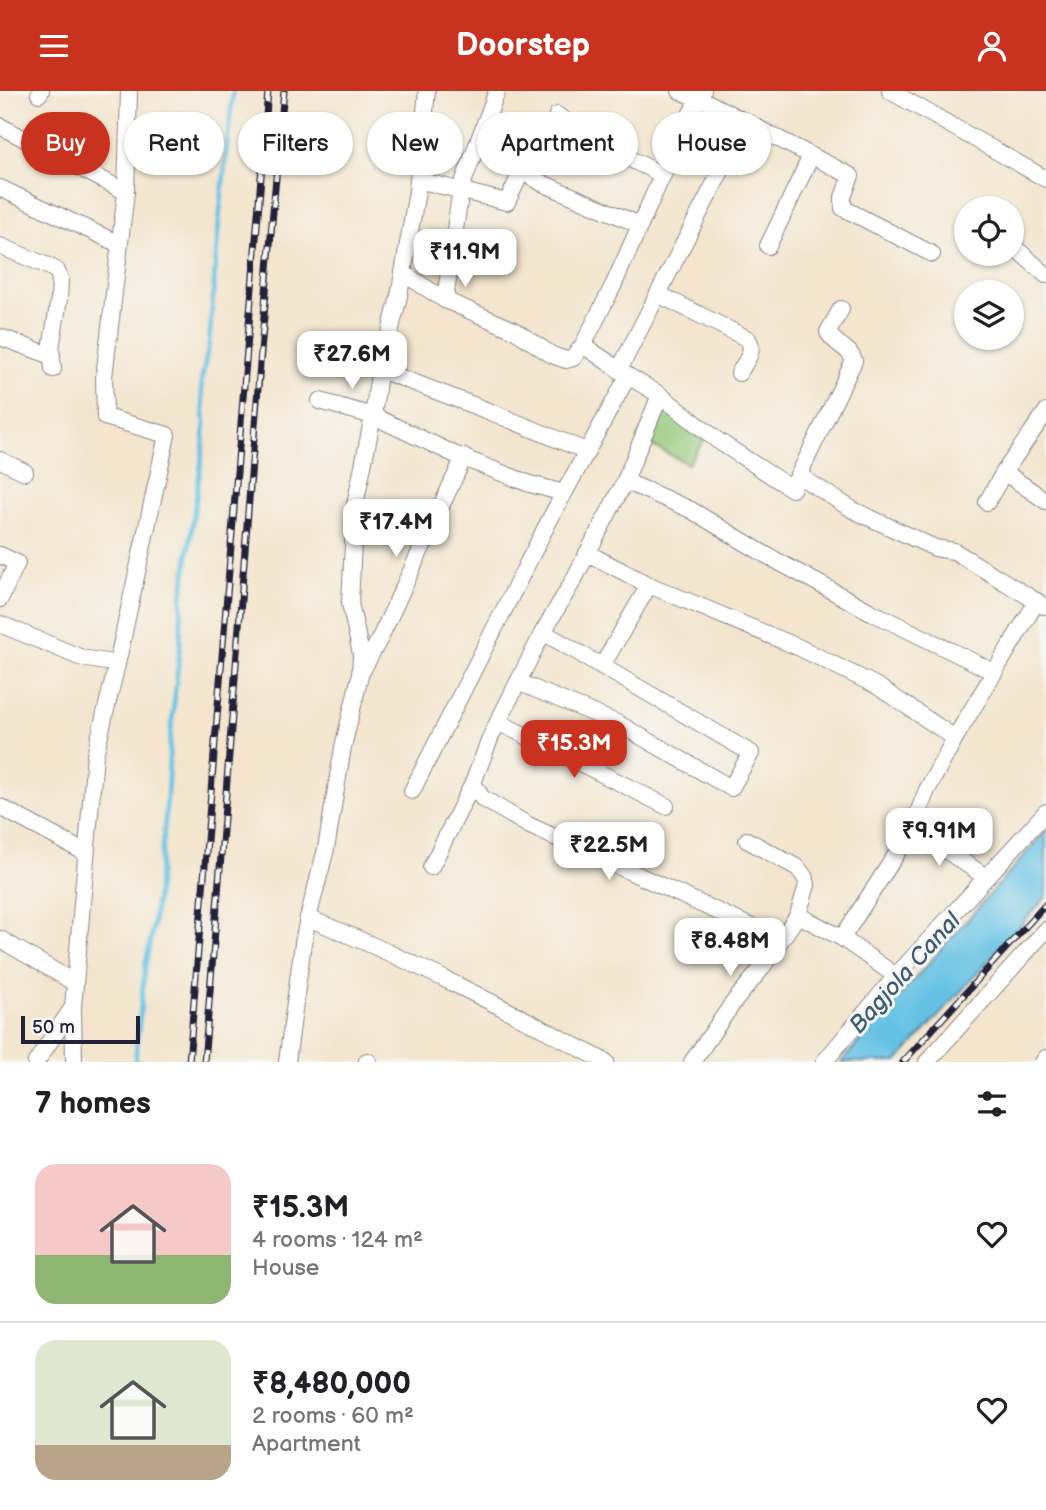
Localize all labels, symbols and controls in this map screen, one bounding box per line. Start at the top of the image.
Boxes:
text: Doorstep [456,26,590,65]
icon: menu [35,27,73,65]
icon: person [973,27,1011,65]
chip: Buy [21,112,110,175]
chip: Rent [124,112,224,175]
chip: Filters [238,112,353,175]
chip: New [367,112,463,175]
chip: Apartment [477,112,638,175]
chip: House [652,112,771,175]
map controls [954,196,1024,350]
button: locate [954,196,1024,266]
pin: ₹11.9M [408,229,522,289]
text: ₹11.9M [430,238,500,266]
button: layers [954,280,1024,350]
pin: ₹27.6M [295,331,409,391]
text: ₹27.6M [313,340,391,368]
pin: ₹17.4M [339,499,453,559]
text: ₹17.4M [359,508,433,536]
pin: ₹15.3M [517,721,631,780]
text: ₹15.3M [537,729,611,757]
pin: ₹9.91M [882,809,996,868]
text: ₹9.91M [902,817,976,845]
pin: ₹22.5M [552,823,666,882]
text: ₹22.5M [570,831,648,859]
water label: Bagjola Canal [843,906,968,1039]
pin: ₹8.48M [673,919,787,978]
text: ₹8.48M [690,927,770,955]
scale bar [21,1013,140,1045]
text: 50 m [32,1016,75,1039]
icon: filters [973,1085,1011,1123]
text: 7 homes [35,1086,151,1122]
text: ₹15.3M [252,1190,349,1226]
icon: home [91,1192,175,1276]
icon: heart [973,1215,1011,1253]
text: 4 rooms · 124 m² [252,1226,423,1254]
text: House [252,1254,319,1282]
text: ₹8,480,000 [252,1366,411,1402]
icon: home [91,1368,175,1452]
icon: heart [973,1391,1011,1429]
text: 2 rooms · 60 m² [252,1402,414,1430]
text: Apartment [252,1430,361,1458]

